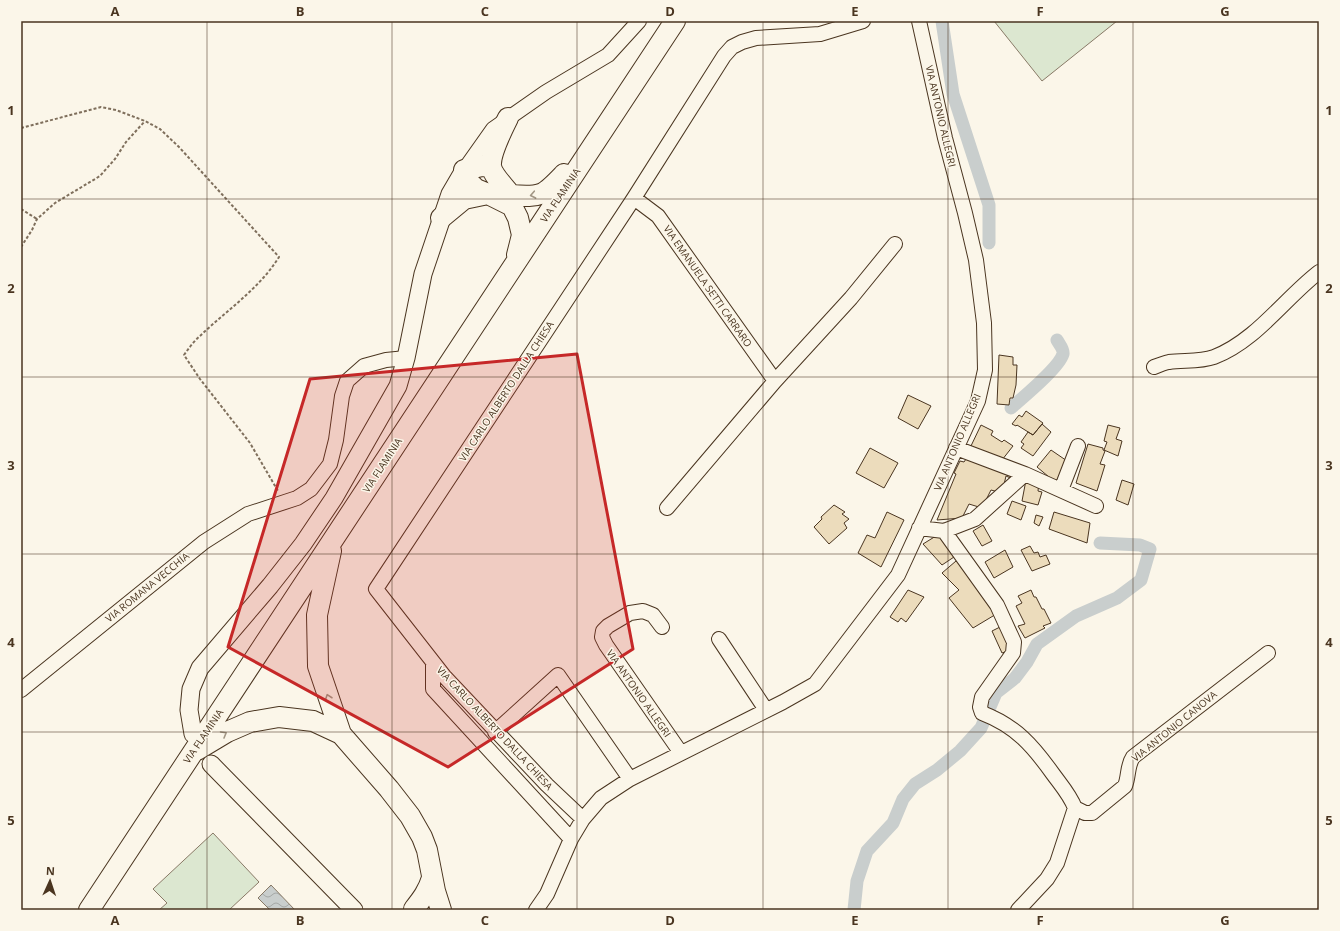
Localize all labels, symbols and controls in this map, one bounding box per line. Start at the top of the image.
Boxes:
text: A [111,2,120,20]
text: B [296,2,305,20]
text: C [481,2,489,20]
text: D [665,2,675,20]
text: E [851,2,859,20]
text: F [1036,2,1044,20]
text: G [1220,2,1230,20]
street label: VIA ANTONIO ALLEGRI [922,64,960,168]
text: 1 [7,101,15,119]
text: 1 [1325,101,1333,119]
street label: VIA FLAMINIA [537,164,584,225]
one-way arrow [530,190,537,199]
street label: VIA EMANUELA SETTI CARRARO [660,222,756,350]
text: 2 [7,279,15,297]
text: 2 [1325,279,1333,297]
street label: VIA CARLO ALBERTO DALLA CHIESA [455,318,557,464]
street label: VIA ANTONIO ALLEGRI [930,391,984,493]
street label: VIA FLAMINIA [359,434,405,495]
text: 3 [7,456,15,474]
text: 3 [1325,456,1333,474]
street label: VIA ROMANA VECCHIA [102,548,192,625]
text: 4 [7,633,15,651]
text: 4 [1325,633,1333,651]
street label: VIA ANTONIO ALLEGRI [603,646,675,740]
street label: VIA CARLO ALBERTO DALLA CHIESA [434,663,557,793]
street label: VIA ANTONIO CANOVA [1129,687,1220,765]
one-way arrow [324,693,333,700]
street label: VIA FLAMINIA [180,705,227,766]
one-way arrow [220,732,227,739]
text: 5 [7,811,15,829]
text: 5 [1325,811,1333,829]
north arrow [30,861,70,901]
text: N [46,863,55,878]
text: A [111,911,120,929]
text: B [296,911,305,929]
text: C [481,911,489,929]
text: D [665,911,675,929]
text: E [851,911,859,929]
text: F [1036,911,1044,929]
text: G [1220,911,1230,929]

